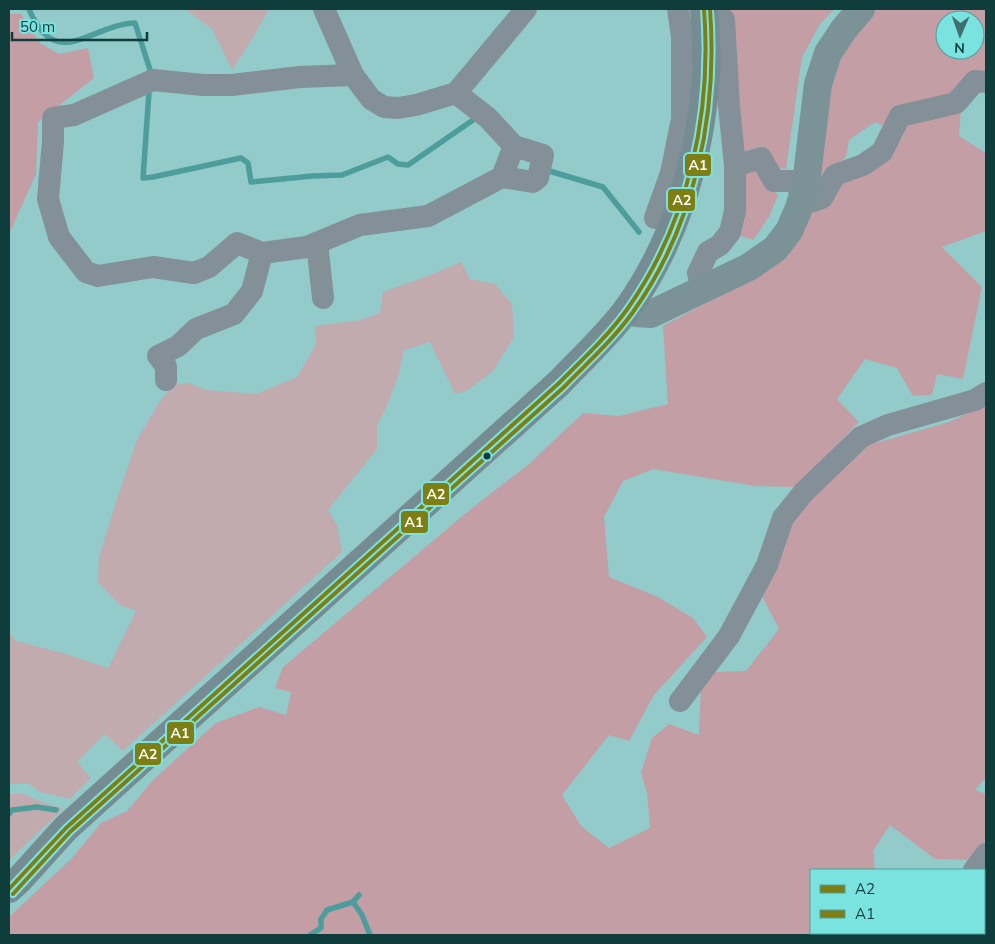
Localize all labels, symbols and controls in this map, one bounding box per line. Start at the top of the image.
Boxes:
scale bar [12,10,148,42]
north arrow [935,10,985,60]
text: 50 m [20,17,55,36]
text: N [954,39,965,57]
line badge: A1 [684,153,712,177]
text: A1 [689,156,707,174]
line badge: A2 [667,188,696,212]
text: A2 [673,191,691,209]
unlabelled marker [482,451,492,461]
line badge: A2 [422,482,450,506]
text: A2 [427,485,445,503]
line badge: A1 [400,510,429,534]
text: A1 [405,513,423,531]
line badge: A1 [166,721,195,745]
text: A1 [171,724,189,742]
line badge: A2 [134,742,162,766]
text: A2 [139,745,157,763]
legend [810,869,985,934]
text: A2 [855,879,875,898]
text: A1 [855,904,875,923]

